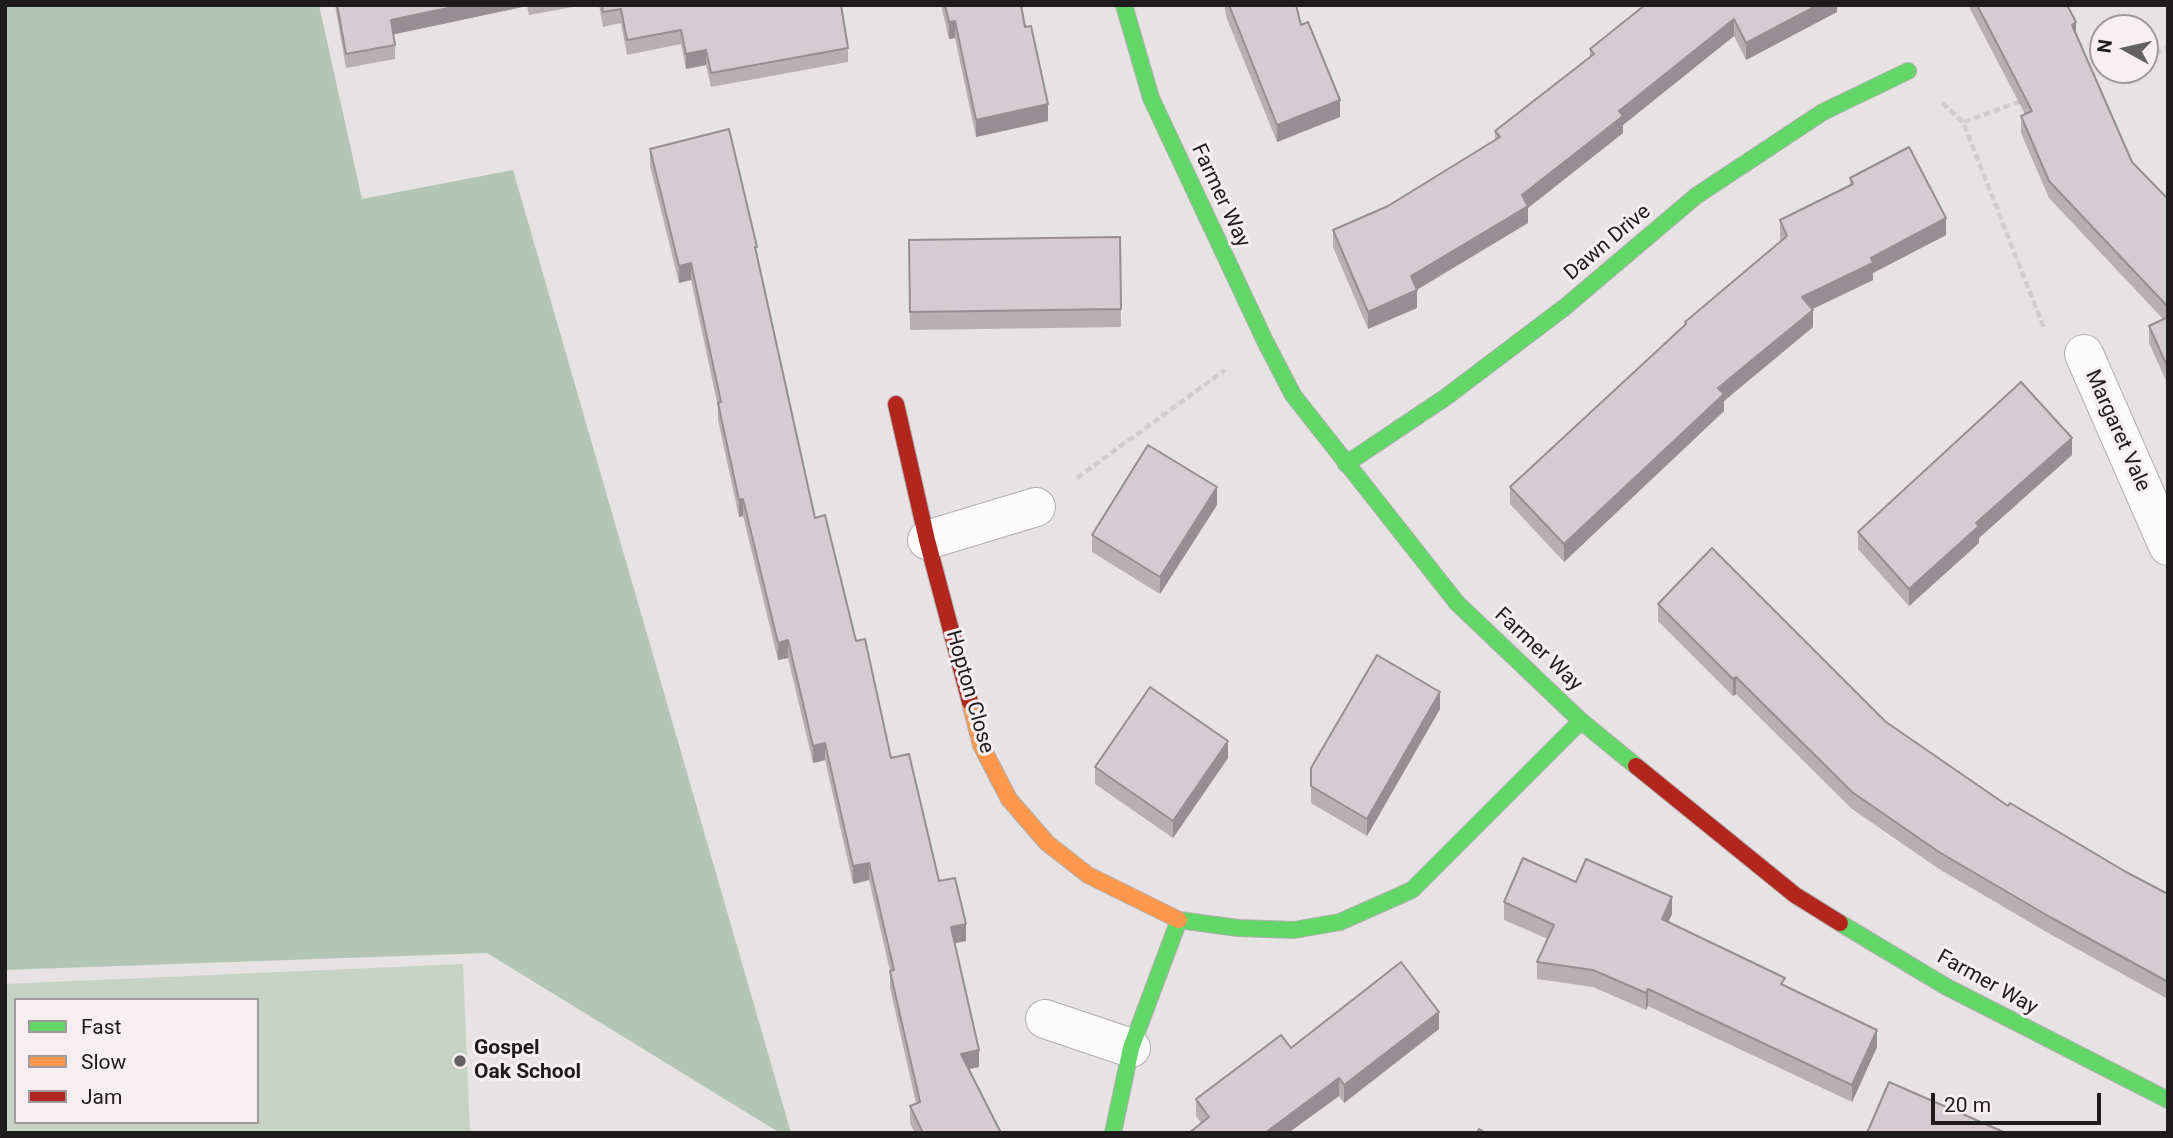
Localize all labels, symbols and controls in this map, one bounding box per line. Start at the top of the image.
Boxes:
north arrow [2089,14,2159,84]
text: N [2092,38,2117,55]
street label: Farmer Way [1185,140,1255,252]
street label: Dawn Drive [1560,200,1656,286]
street label: Margaret Vale [2079,366,2155,496]
street label: Farmer Way [1489,603,1587,697]
street label: Hopton Close [939,628,999,756]
street label: Farmer Way [1932,945,2042,1021]
legend [14,998,259,1124]
text: Fast [81,1015,121,1039]
place label: Gospel Oak School [474,1036,581,1086]
text: Slow [81,1050,126,1074]
marker: Gospel Oak School [452,1053,468,1069]
scale bar [1935,1078,2105,1122]
text: Jam [81,1085,122,1109]
text: 20 m [1944,1093,1991,1117]

